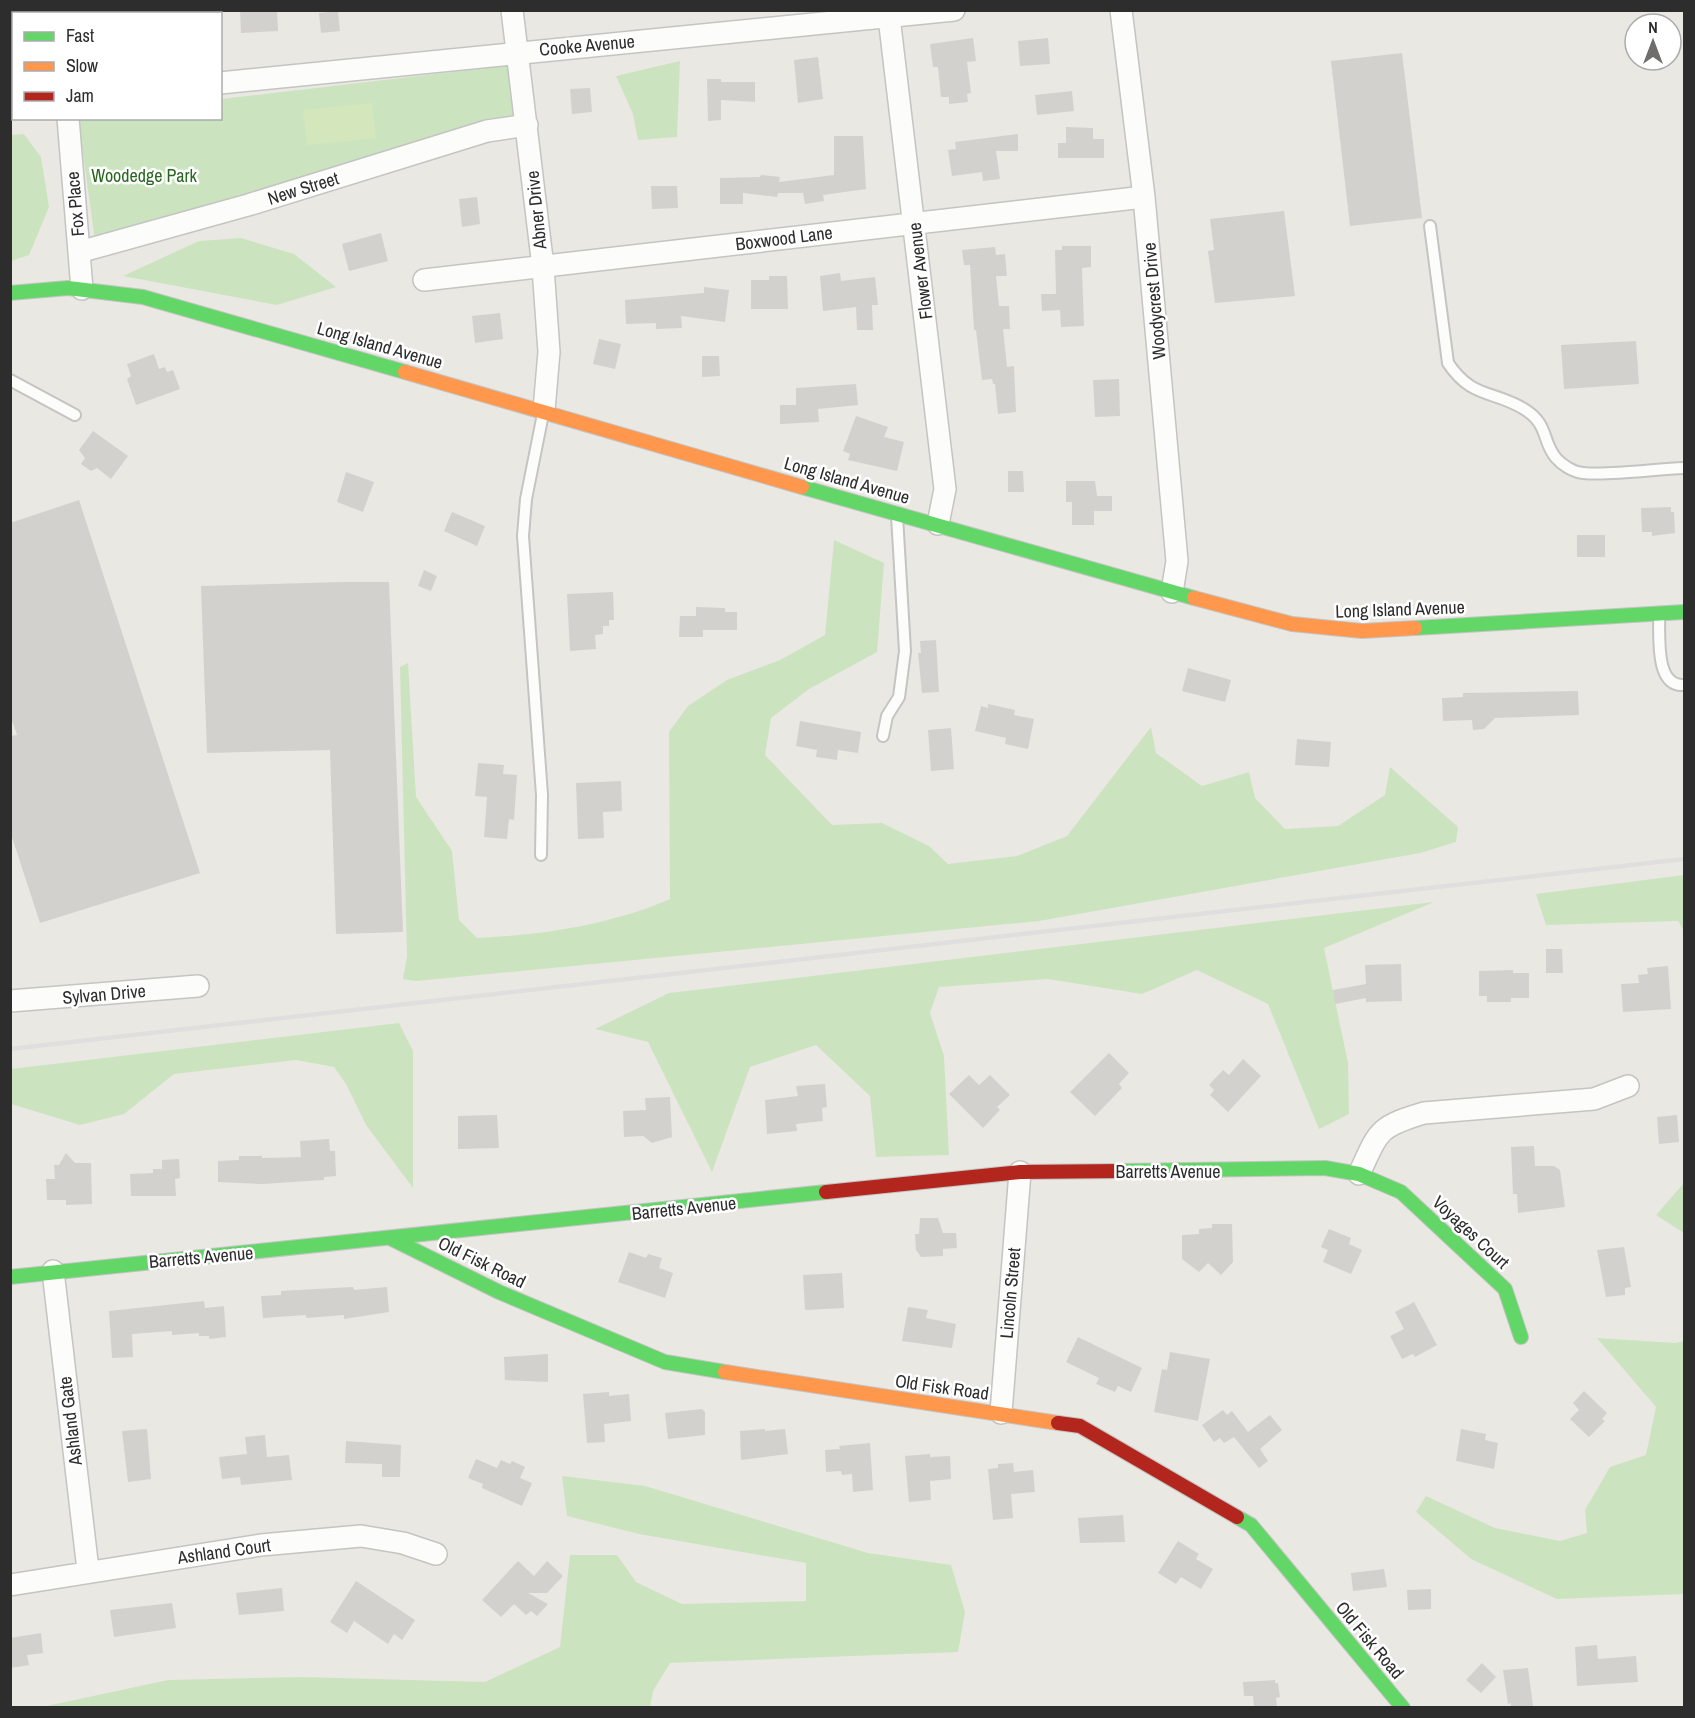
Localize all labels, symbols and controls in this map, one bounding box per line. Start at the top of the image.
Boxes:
legend [12,12,222,120]
north arrow [1623,12,1683,72]
text: N [1648,16,1658,38]
text: Fast [66,23,94,48]
street label: Cooke Avenue [538,28,636,62]
text: Slow [66,53,98,78]
text: Jam [66,83,94,108]
park label: Woodedge Park [91,163,197,188]
street label: New Street [264,165,342,211]
street label: Abner Drive [519,170,553,251]
street label: Fox Place [60,171,90,237]
street label: Boxwood Lane [734,220,834,256]
street label: Flower Avenue [902,221,938,321]
street label: Woodycrest Drive [1136,242,1172,360]
street label: Long Island Avenue [314,315,446,375]
street label: Long Island Avenue [781,450,913,510]
street label: Long Island Avenue [1335,594,1465,624]
street label: Sylvan Drive [61,978,147,1010]
street label: Barretts Avenue [1116,1159,1220,1184]
street label: Barretts Avenue [631,1190,737,1226]
street label: Voyages Court [1427,1190,1515,1274]
street label: Old Fisk Road [434,1230,530,1294]
street label: Barretts Avenue [148,1240,254,1274]
street label: Lincoln Street [994,1247,1026,1339]
street label: Old Fisk Road [894,1368,990,1406]
street label: Ashland Gate [52,1375,88,1468]
street label: Ashland Court [175,1532,272,1570]
street label: Old Fisk Road [1330,1596,1410,1684]

